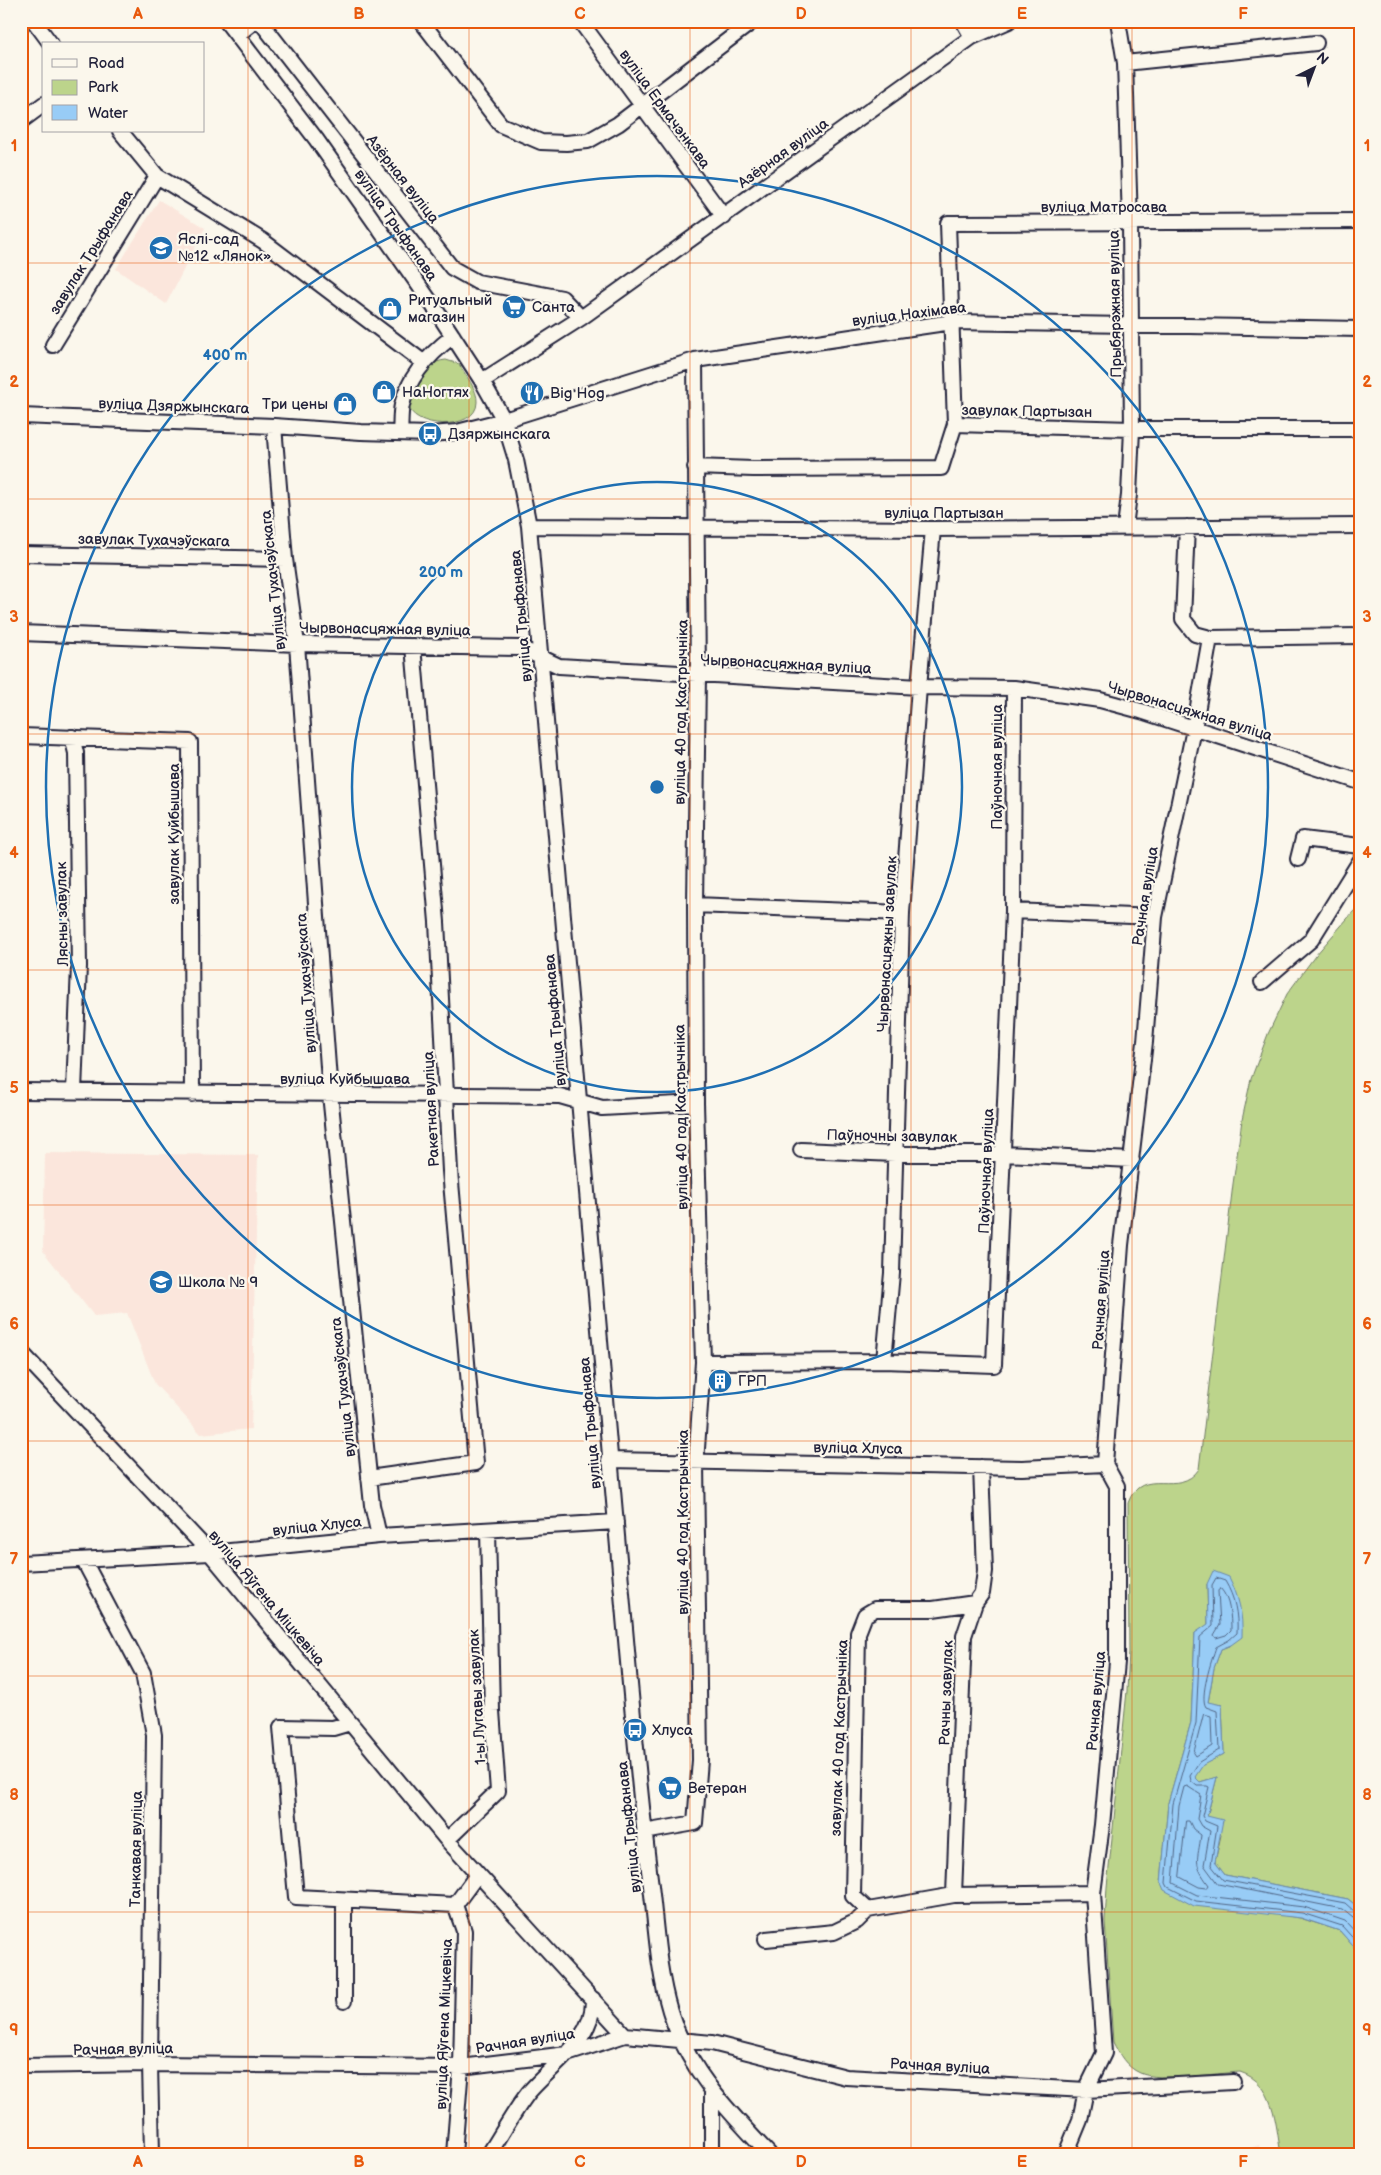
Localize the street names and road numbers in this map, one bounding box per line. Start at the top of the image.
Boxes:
street label: вуліца Ермачэнкава [615,46,714,173]
street label: Азёрная вуліца [733,114,832,193]
street label: Азёрная вуліца [361,130,443,228]
street label: вуліца Трыфанава [350,166,441,285]
street label: завулак Трыфанава [45,186,138,318]
street label: вуліца Матросава [1041,198,1167,217]
street label: Прыбярэжная вуліца [1105,230,1126,378]
street label: вуліца Нахімава [851,298,967,331]
street label: вуліца Дзяржынскага [98,394,250,419]
street label: завулак Партызан [961,401,1093,422]
street label: вуліца Партызан [884,504,1004,523]
street label: вуліца Тухачэўскага [257,509,290,651]
street label: завулак Тухачэўскага [78,530,230,551]
street label: вуліца Трыфанава [506,549,537,683]
street label: Чырвонасцяжная вуліца [299,619,471,640]
street label: вуліца 40 год Кастрычніка [670,619,693,805]
street label: Чырвонасцяжная вуліца [700,651,872,678]
street label: Чырвонасцяжная вуліца [1105,677,1275,746]
street label: Паўночная вуліца [988,704,1007,830]
street label: завулак Куйбышава [165,763,184,905]
street label: Рачная вуліца [1128,845,1163,947]
street label: Чырвонасцяжны завулак [873,855,902,1033]
street label: Лясны завулак [52,861,73,968]
street label: вуліца Тухачэўскага [292,912,321,1054]
street label: вуліца Трыфанава [540,953,571,1087]
street label: вуліца 40 год Кастрычніка [670,1024,693,1210]
street label: Ракетная вуліца [419,1050,444,1167]
street label: вуліца Куйбышава [280,1070,410,1089]
street label: Паўночная вуліца [975,1108,998,1234]
street label: Паўночны завулак [827,1126,957,1147]
street label: Рачная вуліца [1089,1249,1114,1351]
street label: вуліца Тухачэўскага [327,1316,360,1458]
street label: вуліца Трыфанава [575,1356,606,1490]
street label: вуліца 40 год Кастрычніка [674,1429,693,1615]
street label: вуліца Хлуса [813,1438,903,1459]
street label: вуліца Хлуса [272,1512,363,1541]
street label: вуліца Яўгена Міцкевіча [204,1527,329,1670]
street label: 1-ы Лугавы завулак [464,1629,491,1765]
street label: завулак 40 год Кастрычніка [827,1639,852,1837]
street label: Рачны завулак [935,1640,958,1746]
street label: Рачная вуліца [1083,1650,1110,1752]
street label: вуліца Трыфанава [613,1760,646,1894]
street label: Танкавая вуліца [126,1791,147,1907]
street label: вуліца Яўгена Міцкевіча [432,1938,457,2110]
street label: Рачная вуліца [474,2024,576,2059]
street label: Рачная вуліца [73,2039,174,2060]
street label: Рачная вуліца [889,2054,991,2079]

